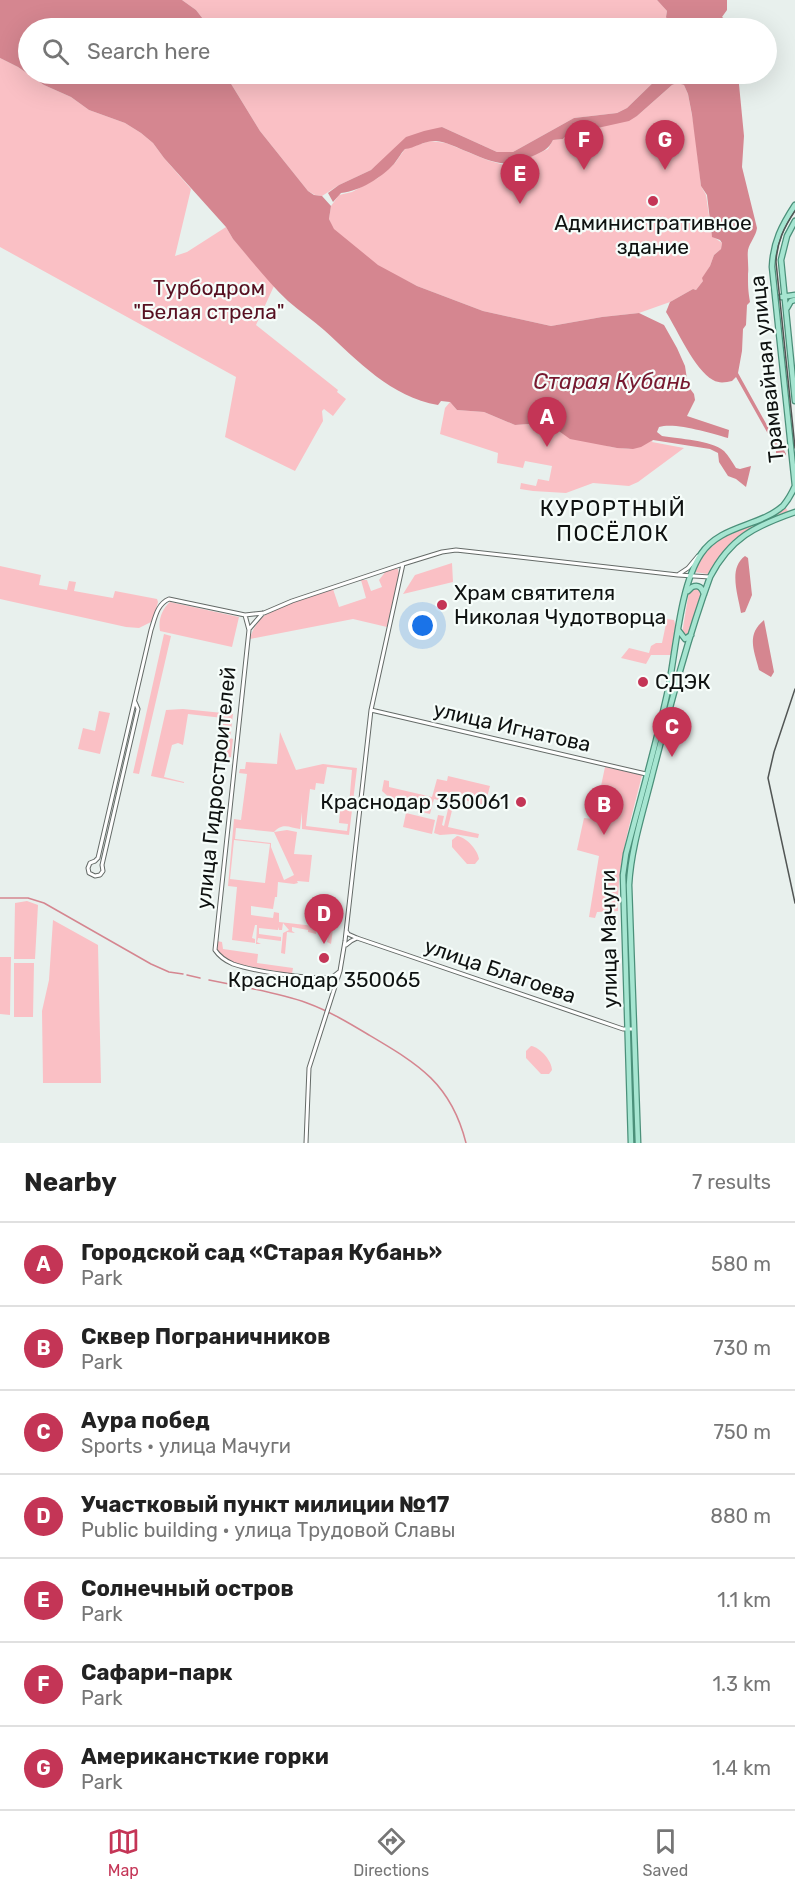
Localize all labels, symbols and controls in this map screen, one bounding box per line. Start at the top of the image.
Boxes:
search box [18,18,777,84]
icon: search [39,35,72,68]
text: Search here [87,38,210,65]
pin: F [564,120,604,170]
pin: G [646,120,684,170]
pin: E [500,154,540,204]
marker: Административное здание [646,194,660,208]
place label: Административное здание [554,210,752,259]
street label: Трамвайная улица [744,274,789,464]
park label: Турбодром "Белая стрела" [133,275,285,324]
water label: Старая Кубань [533,368,691,395]
pin: A [528,398,566,447]
district label: КУРОРТНЫЙ ПОСЁЛОК [540,495,686,547]
place label: Храм святителя Николая Чудотворца [454,580,666,629]
marker: Храм святителя Николая Чудотворца [435,598,449,612]
your location [408,611,437,640]
street label: улица Гидростроителей [190,666,241,910]
place label: СДЭК [655,669,711,694]
marker: СДЭК [636,675,650,689]
street label: улица Игнатова [431,696,593,757]
pin: C [652,708,692,757]
pin: B [584,786,624,835]
place label: Краснодар 350061 [320,789,509,814]
marker: Краснодар 350061 [514,795,528,809]
street label: улица Мачуги [595,869,622,1009]
pin: D [304,894,344,944]
street label: улица Благоева [421,933,579,1008]
marker: Краснодар 350065 [317,951,331,965]
place label: Краснодар 350065 [228,967,420,992]
text: Nearby [24,1167,117,1198]
text: 7 results [692,1170,771,1194]
text: Городской сад «Старая Кубань» [81,1239,442,1266]
text: A [36,1252,51,1276]
text: 580 m [711,1252,771,1276]
text: Park [81,1266,123,1290]
text: Сквер Пограничников [81,1323,331,1350]
text: B [36,1336,51,1360]
text: 730 m [713,1336,771,1360]
text: Park [81,1350,123,1374]
text: Аура побед [81,1407,210,1434]
text: C [36,1420,51,1444]
text: 750 m [713,1420,771,1444]
text: Sports · улица Мачуги [81,1434,291,1458]
text: Участковый пункт милиции №17 [81,1491,449,1518]
text: D [36,1504,51,1528]
text: 880 m [710,1504,771,1528]
text: Public building · улица Трудовой Славы [81,1518,455,1542]
text: Солнечный остров [81,1575,294,1602]
text: E [37,1588,50,1612]
text: 1.1 km [717,1588,771,1612]
text: Park [81,1602,123,1626]
text: Сафари-парк [81,1659,233,1686]
text: F [37,1672,50,1696]
text: 1.3 km [712,1672,771,1696]
text: Park [81,1686,123,1710]
text: Американсткие горки [81,1743,329,1770]
text: G [36,1756,51,1780]
text: 1.4 km [712,1756,771,1780]
text: Park [81,1770,123,1794]
tab: Map [107,1825,140,1880]
tab: Directions [353,1825,429,1880]
tab: Saved [643,1825,688,1880]

